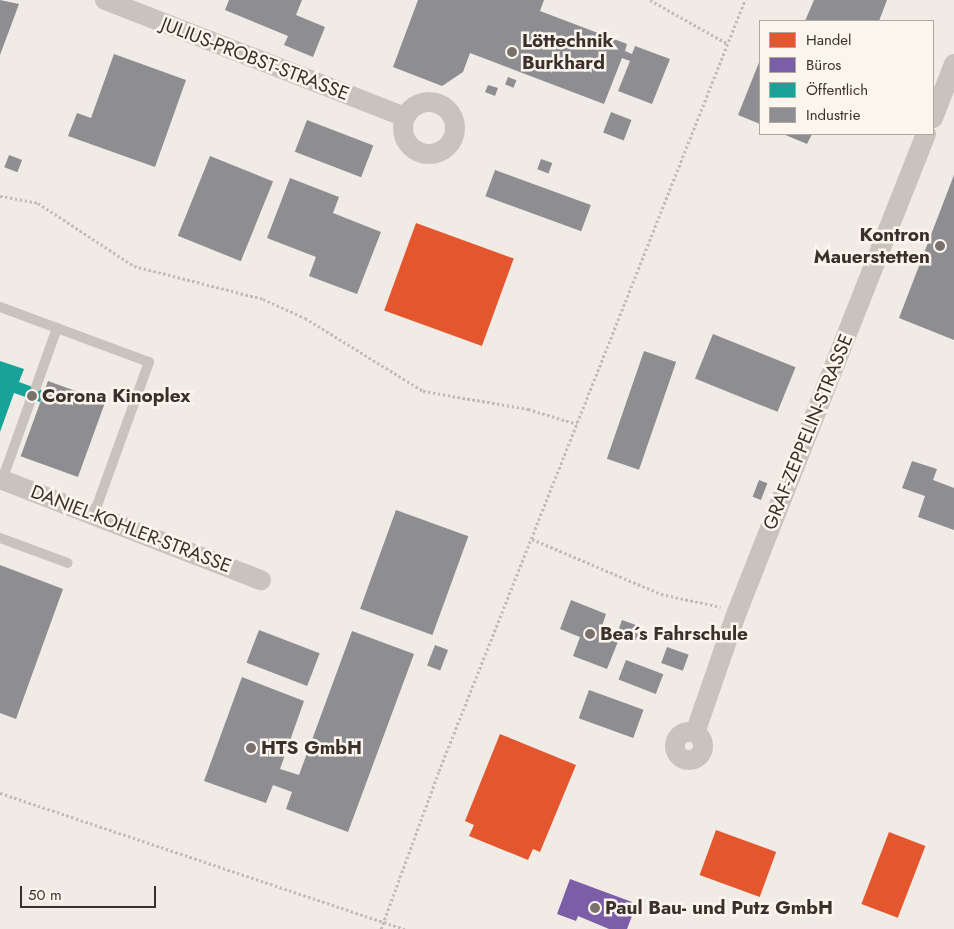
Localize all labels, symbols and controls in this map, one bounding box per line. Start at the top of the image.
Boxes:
street label: JULIUS-PROBST-STRASSE [158,13,352,105]
legend [759,20,934,135]
text: Handel [806,29,852,51]
place label: Löttechnik Burkhard [522,30,614,74]
marker: Löttechnik Burkhard [506,46,518,58]
text: Büros [806,54,841,76]
text: Öffentlich [806,79,868,101]
text: Industrie [806,104,860,126]
place label: Kontron Mauerstetten [814,224,930,268]
marker: Kontron Mauerstetten [934,240,946,252]
street label: GRAF-ZEPPELIN-STRASSE [758,331,858,533]
place label: Corona Kinoplex [42,385,190,407]
marker: Corona Kinoplex [26,390,38,402]
street label: DANIEL-KOHLER-STRASSE [28,480,234,578]
place label: Bea´s Fahrschule [600,623,748,645]
marker: Bea´s Fahrschule [584,628,596,640]
place label: HTS GmbH [261,737,362,759]
marker: HTS GmbH [245,742,257,754]
scale bar [22,876,159,908]
text: 50 m [28,884,62,906]
place label: Paul Bau- und Putz GmbH [605,897,833,919]
marker: Paul Bau- und Putz GmbH [589,902,601,914]

